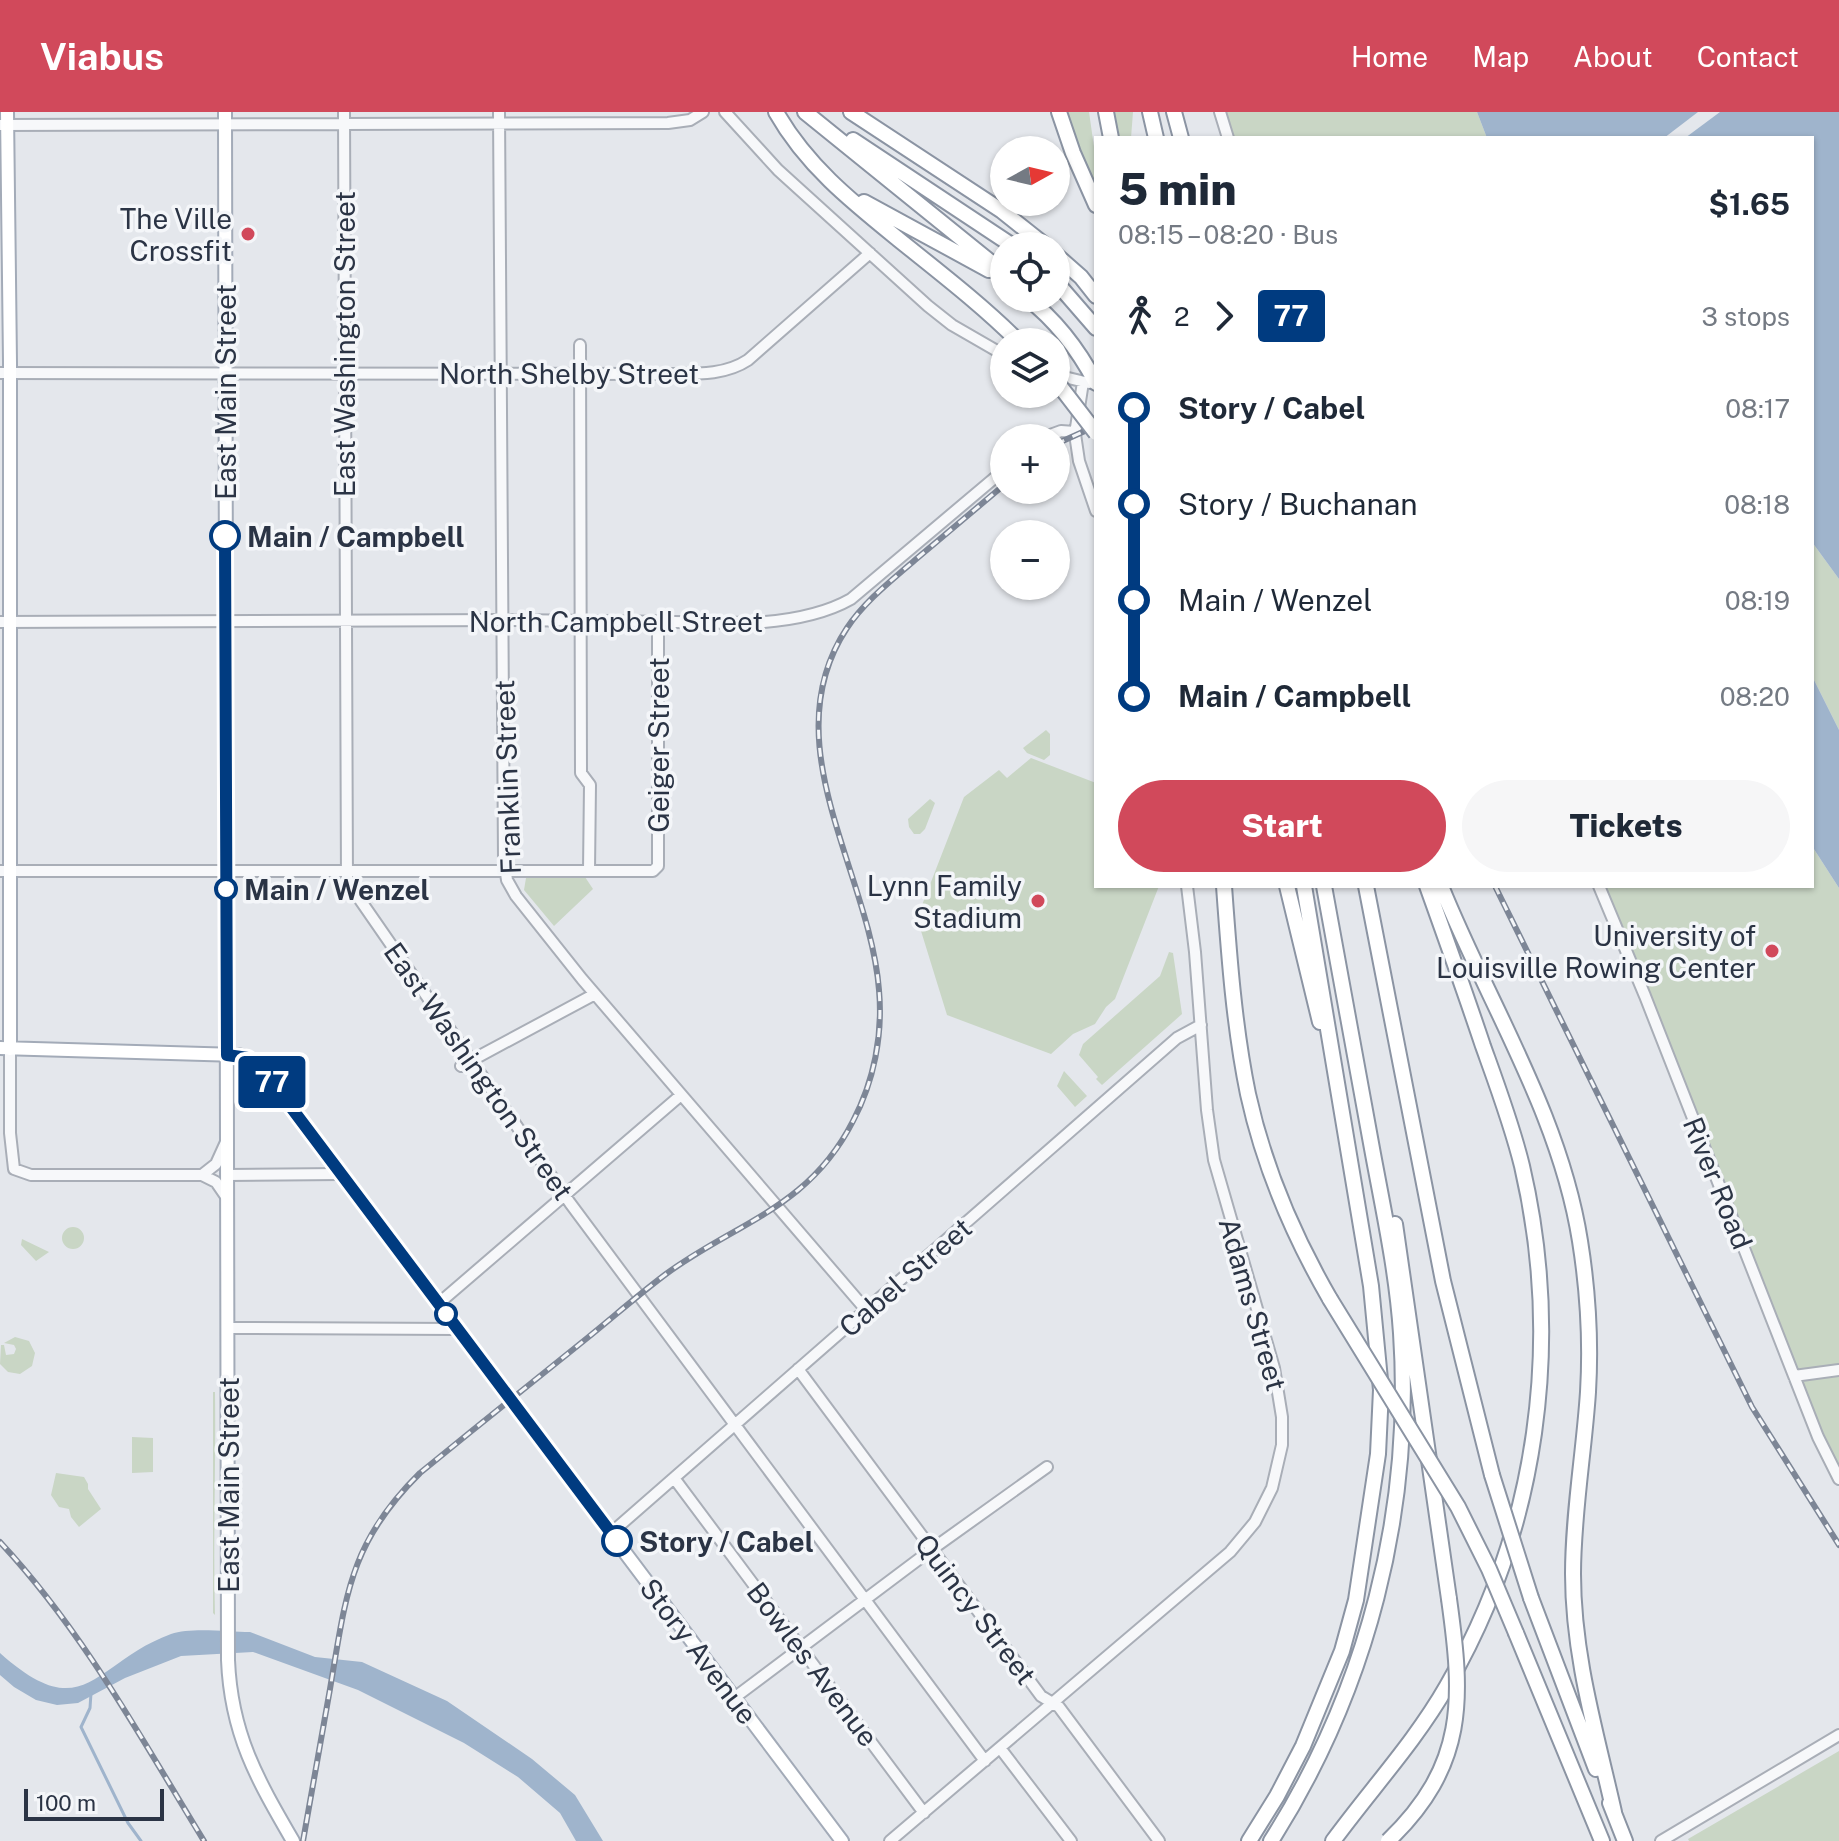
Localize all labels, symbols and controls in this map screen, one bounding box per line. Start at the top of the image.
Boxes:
text: Viabus [40,34,164,79]
text: Home [1351,40,1428,73]
text: Map [1472,40,1529,73]
text: About [1573,40,1653,73]
text: Contact [1697,40,1799,73]
north arrow [990,136,1070,216]
map controls [990,136,1070,600]
text: 5 min [1118,163,1237,215]
text: $1.65 [1709,186,1790,222]
street label: East Washington Street [328,191,361,497]
place label: The Ville Crossfit [120,202,232,267]
text: 08:15 – 08:20 · Bus [1118,219,1338,250]
marker: The Ville Crossfit [239,225,257,243]
button: locate [990,232,1070,312]
street label: East Main Street [209,284,242,500]
icon: walk [1118,294,1162,338]
icon: forward [1202,294,1246,338]
text: 77 [1274,299,1309,332]
text: 2 [1174,301,1190,332]
text: 3 stops [1701,301,1790,332]
button: layers [990,328,1070,408]
street label: North Shelby Street [439,357,699,390]
text: Story / Cabel [1178,390,1365,426]
text: 08:17 [1725,393,1790,424]
button: + [990,424,1070,504]
text: Story / Buchanan [1178,486,1418,522]
text: 08:18 [1724,489,1790,520]
place label: Main / Campbell [247,520,465,553]
button: − [990,520,1070,600]
marker: Main / Campbell [210,521,240,551]
text: Main / Wenzel [1178,582,1372,618]
text: 08:19 [1725,585,1790,616]
street label: North Campbell Street [469,605,763,638]
street label: Geiger Street [642,657,675,833]
text: Main / Campbell [1178,678,1411,714]
street label: Franklin Street [487,679,527,875]
text: 08:20 [1720,681,1790,712]
button: Start [1118,780,1446,872]
button: Tickets [1462,780,1790,872]
place label: Lynn Family Stadium [867,869,1022,934]
place label: Main / Wenzel [244,873,430,906]
marker: Main / Wenzel [215,878,237,900]
marker: Lynn Family Stadium [1029,892,1047,910]
place label: University of Louisville Rowing Center [1436,919,1756,984]
street label: East Washington Street [378,936,580,1206]
marker: University of Louisville Rowing Center [1763,942,1781,960]
line badge: 77 [236,1056,308,1108]
text: 77 [254,1065,290,1098]
street label: River Road [1677,1112,1759,1254]
street label: Cabel Street [832,1211,978,1343]
street label: Adams Street [1213,1214,1293,1394]
unlabelled marker [435,1303,457,1325]
street label: East Main Street [212,1377,245,1593]
place label: Story / Cabel [639,1525,814,1558]
marker: Story / Cabel [602,1526,632,1556]
street label: Quincy Street [909,1528,1043,1690]
street label: Story Avenue [634,1572,764,1730]
street label: Bowles Avenue [741,1575,885,1753]
scale bar [24,1785,164,1821]
text: 100 m [36,1790,96,1816]

